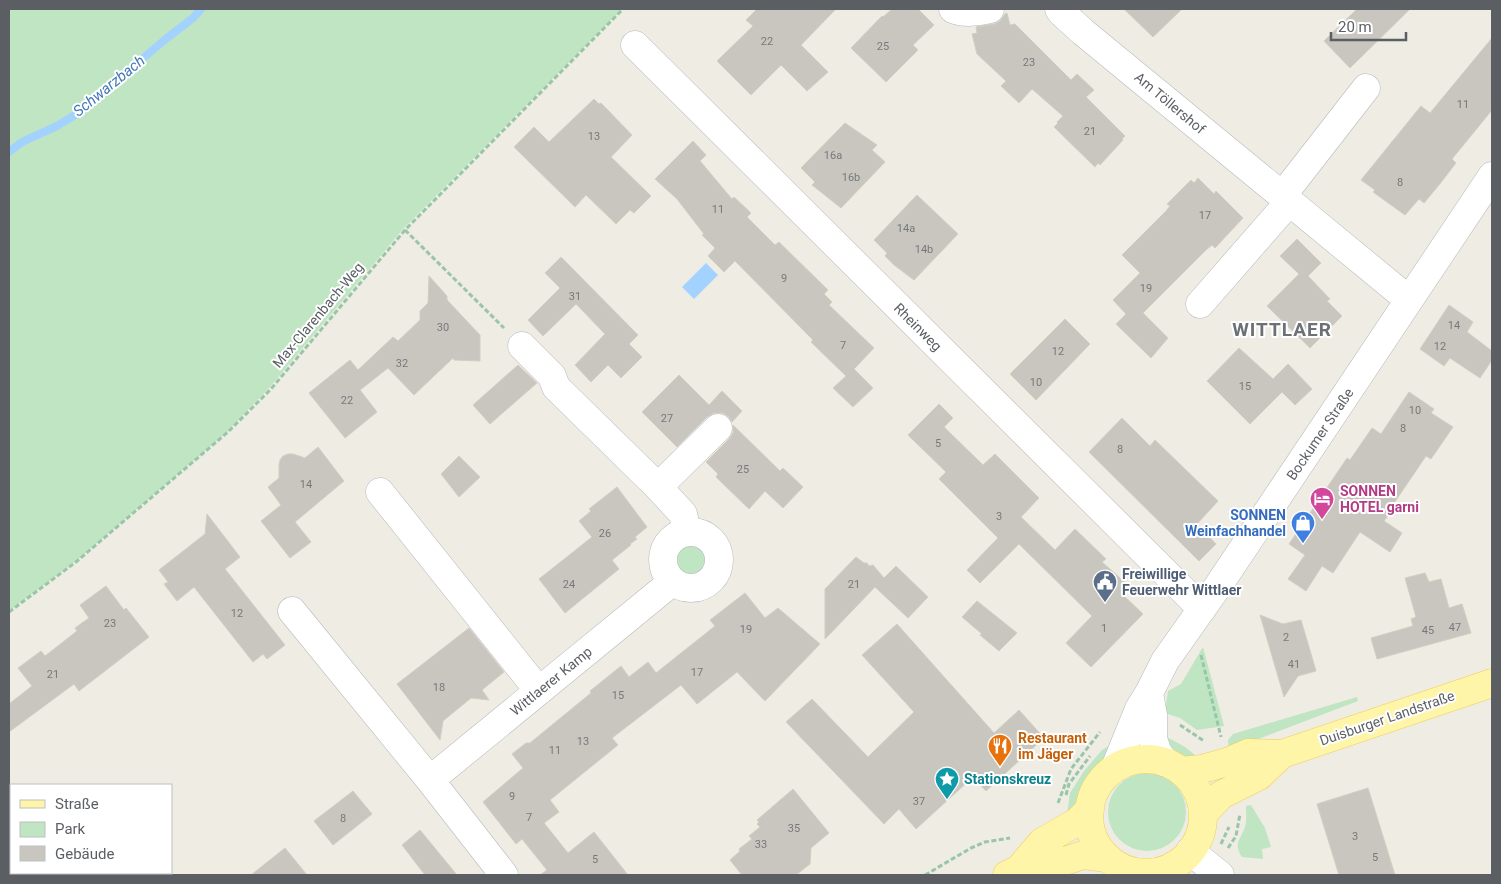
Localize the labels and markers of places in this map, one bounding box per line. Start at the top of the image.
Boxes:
place label: SONNEN HOTEL garni [1340,483,1419,515]
hotel icon: SONNEN HOTEL garni [1309,486,1335,520]
place label: SONNEN Weinfachhandel [1185,507,1286,539]
shop icon: SONNEN Weinfachhandel [1290,510,1316,544]
place label: Freiwillige Feuerwehr Wittlaer [1122,566,1241,598]
public building icon: Freiwillige Feuerwehr Wittlaer [1092,569,1118,603]
place label: Restaurant im Jäger [1018,730,1087,762]
restaurant icon: Restaurant im Jäger [987,733,1013,767]
place icon: Stationskreuz [934,766,960,800]
place label: Stationskreuz [964,771,1051,787]

